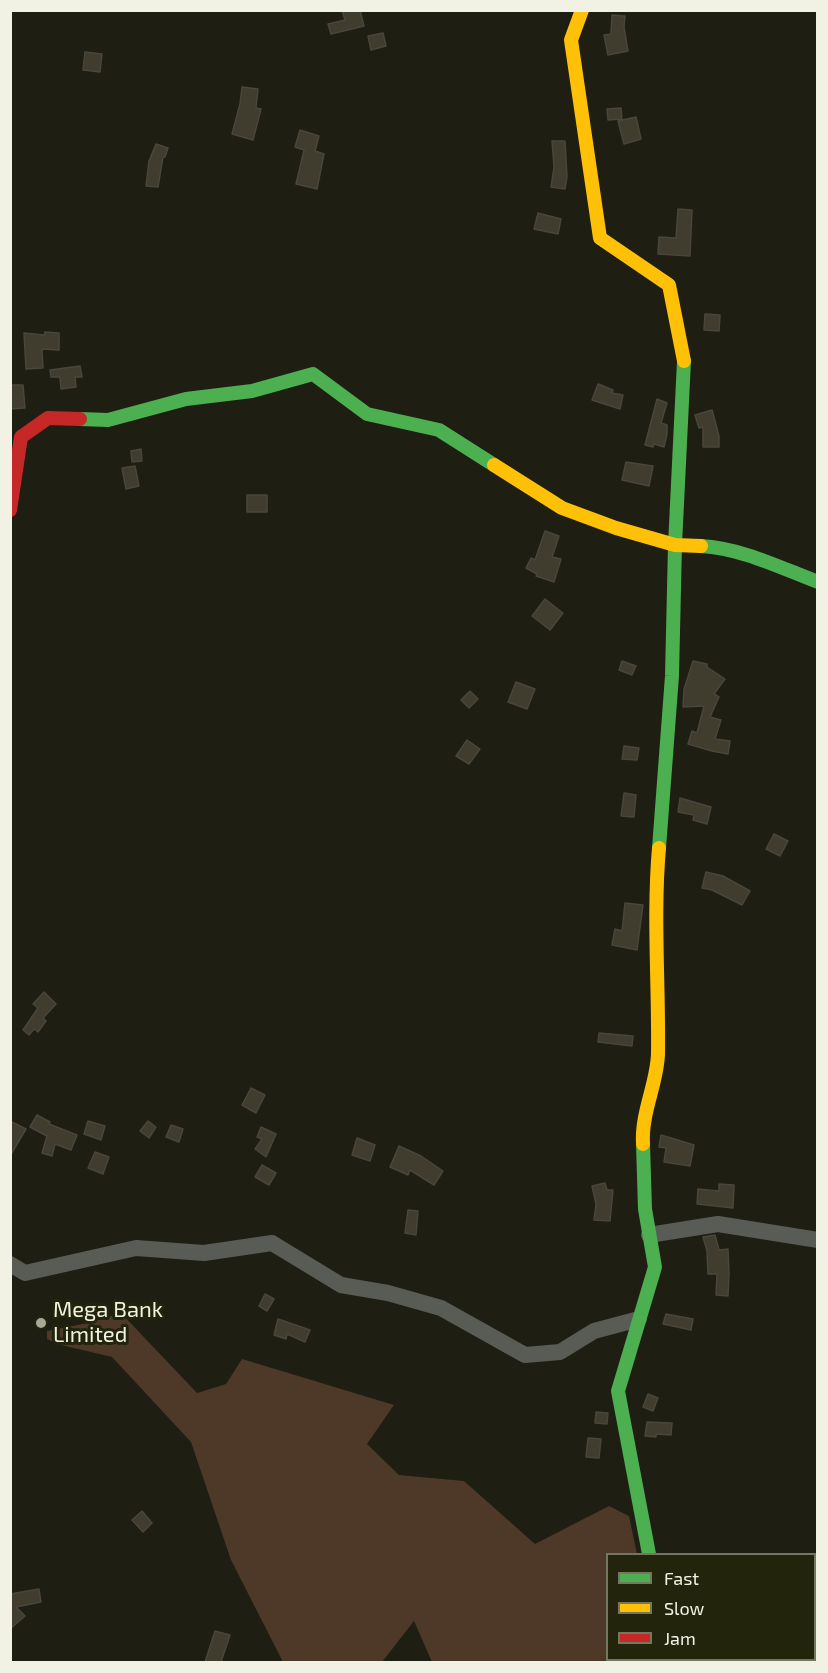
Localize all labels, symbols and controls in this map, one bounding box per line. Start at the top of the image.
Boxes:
place label: Mega Bank Limited [53,1297,163,1348]
marker: Mega Bank Limited [34,1316,48,1330]
legend [606,1553,816,1661]
text: Fast [664,1567,699,1589]
text: Slow [664,1597,704,1619]
text: Jam [664,1627,696,1649]

